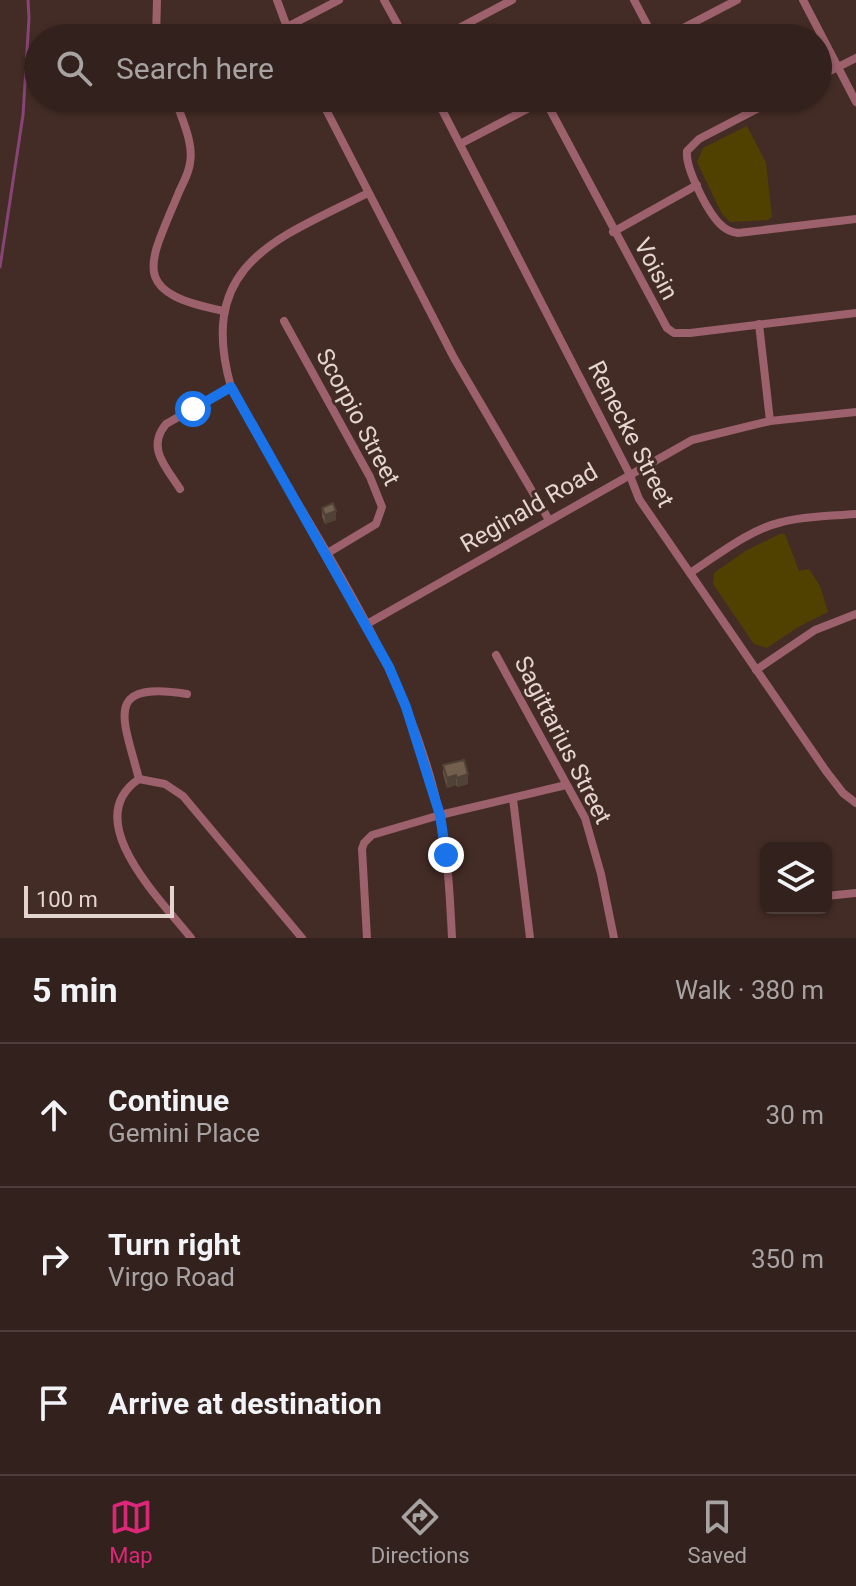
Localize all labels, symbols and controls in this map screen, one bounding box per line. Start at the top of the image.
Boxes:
search box [24,24,832,112]
icon: search [52,46,96,90]
text: Search here [116,51,274,86]
street label: Voisin [628,233,684,305]
street label: Scorpio Street [310,344,406,490]
street label: Renecke Street [582,356,680,512]
route start [175,391,211,427]
street label: Reginald Road [456,457,602,559]
street label: Sagittarius Street [509,652,617,829]
route end [428,837,464,873]
map controls [760,842,832,914]
button: layers [760,842,832,914]
scale bar [24,882,174,918]
text: 100 m [36,887,98,912]
text: 5 min [32,970,117,1010]
text: Walk · 380 m [675,975,824,1005]
text: Continue [108,1083,229,1118]
icon: ahead [32,1093,76,1137]
text: 30 m [766,1100,824,1130]
text: Gemini Place [108,1118,260,1148]
text: Turn right [108,1227,241,1262]
icon: right [32,1237,76,1281]
text: 350 m [751,1244,824,1274]
text: Virgo Road [108,1262,235,1292]
icon: arrive [32,1381,76,1425]
text: Arrive at destination [108,1386,382,1421]
tab: Map [109,1495,153,1568]
tab: Directions [371,1495,470,1568]
tab: Saved [688,1495,747,1568]

